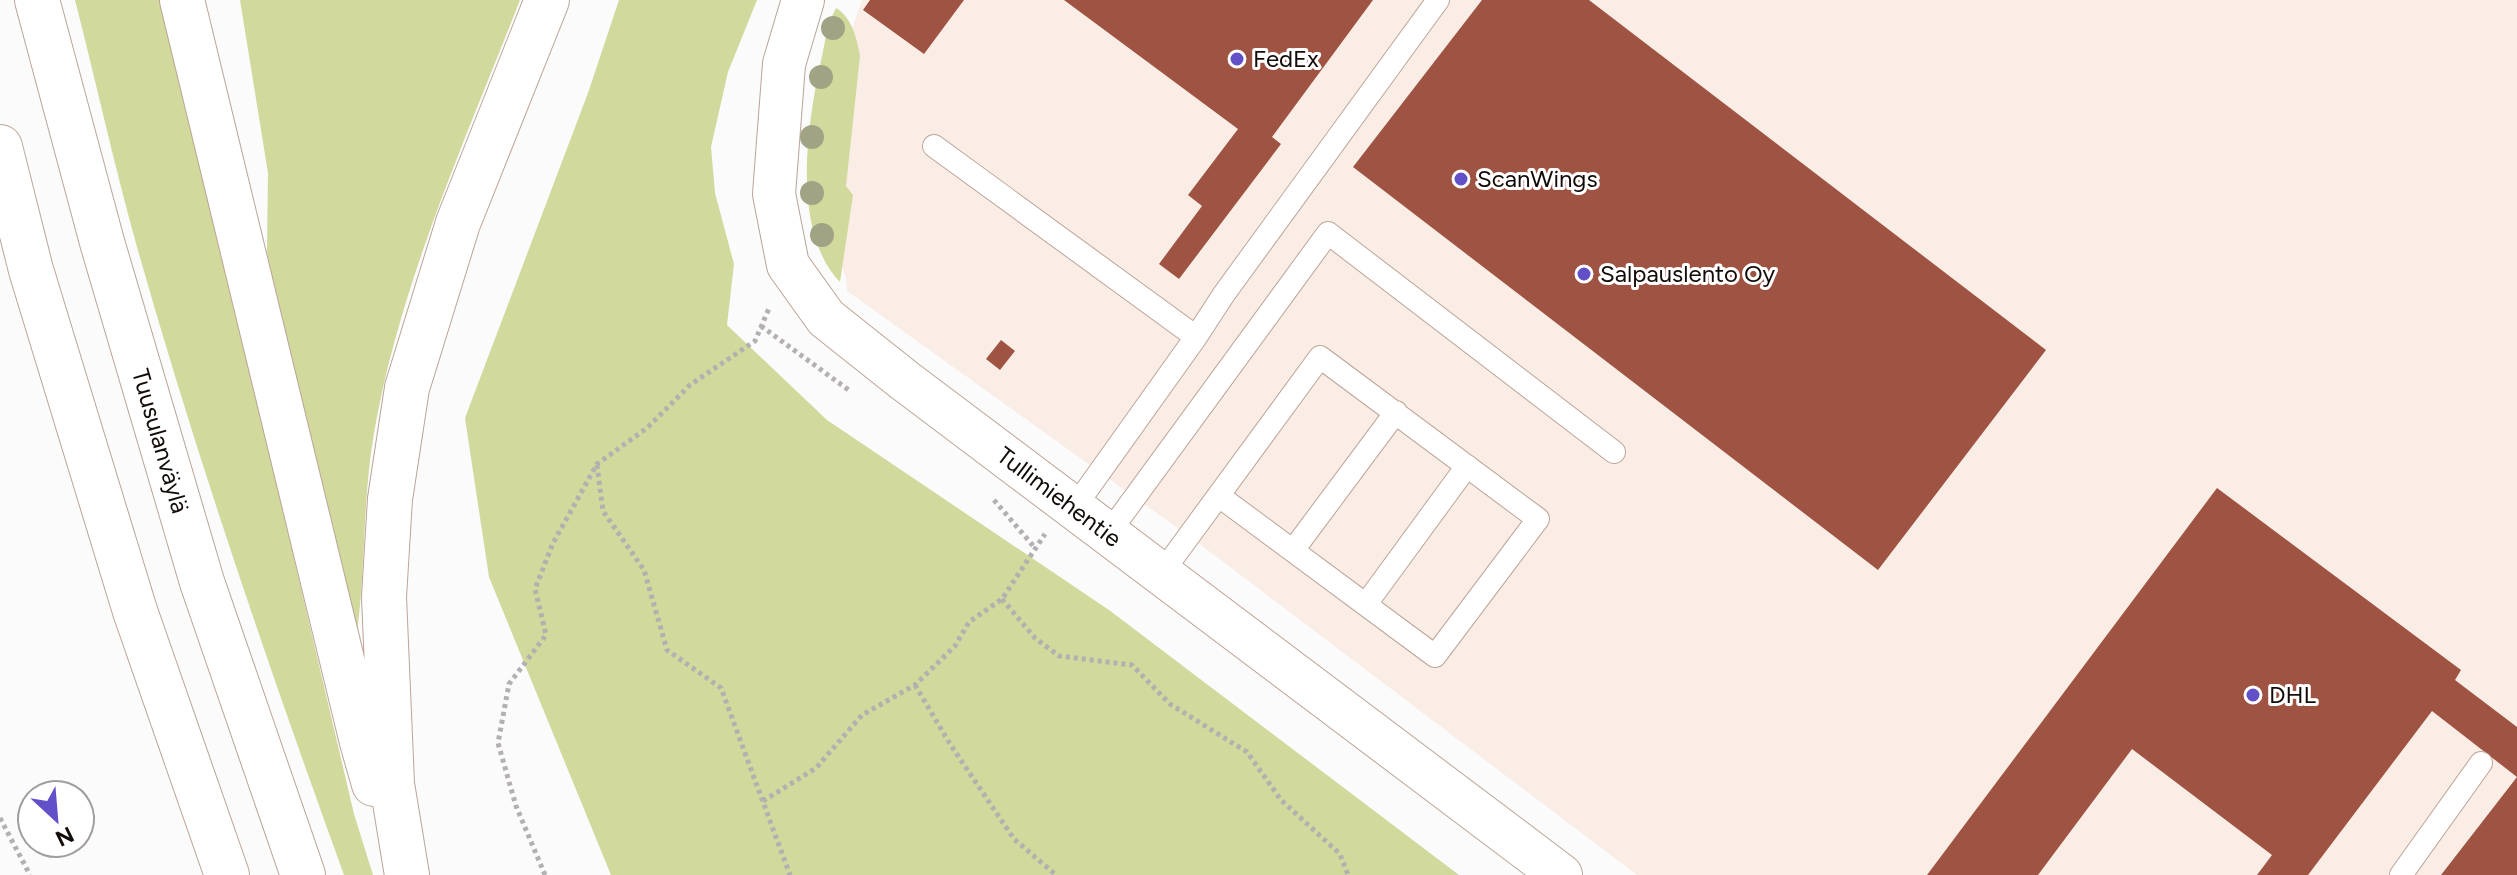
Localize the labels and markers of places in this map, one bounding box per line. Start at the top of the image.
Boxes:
place label: FedEx [1253,44,1319,73]
marker: FedEx [1228,50,1246,68]
place label: ScanWings [1477,164,1598,193]
marker: ScanWings [1452,170,1470,188]
place label: Salpauslento Oy [1600,259,1776,288]
marker: Salpauslento Oy [1575,265,1593,283]
place label: DHL [2269,680,2317,709]
marker: DHL [2244,686,2262,704]

